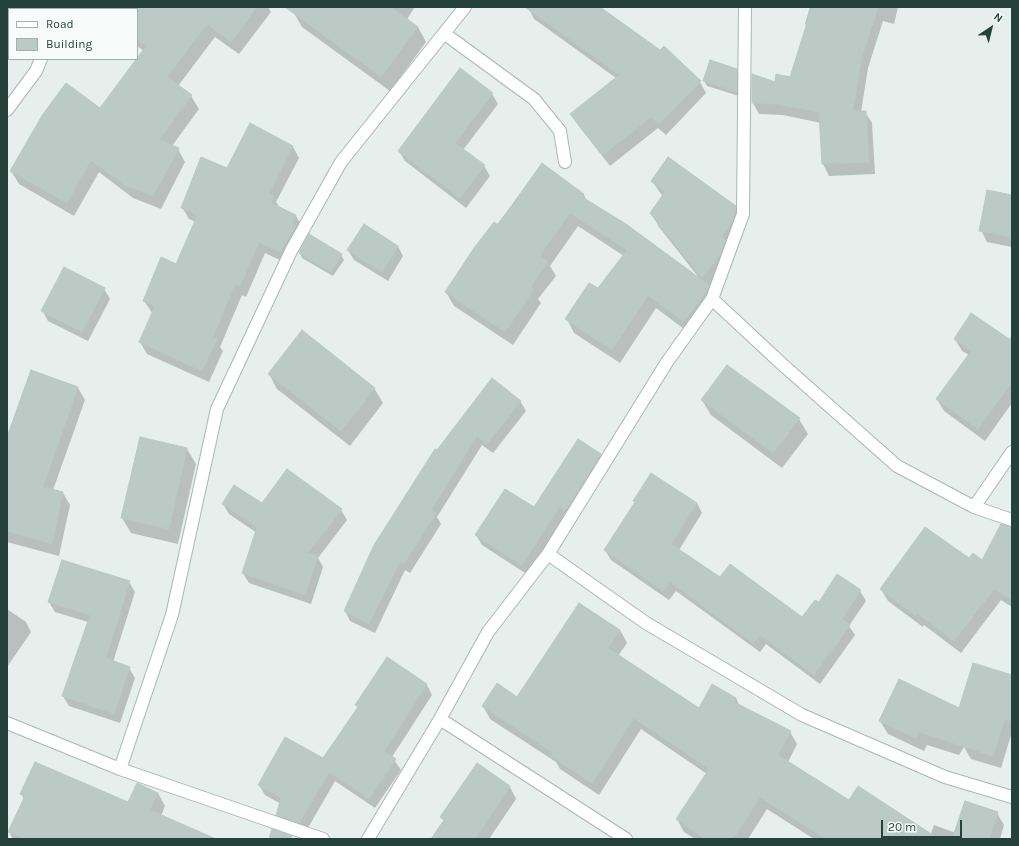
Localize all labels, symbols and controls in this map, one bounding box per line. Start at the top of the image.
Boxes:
legend [8,8,138,60]
north arrow [971,8,1011,48]
text: N [991,10,1005,25]
text: Road [46,17,74,31]
text: Building [46,37,92,51]
scale bar [883,812,964,838]
text: 20 m [888,820,916,834]

